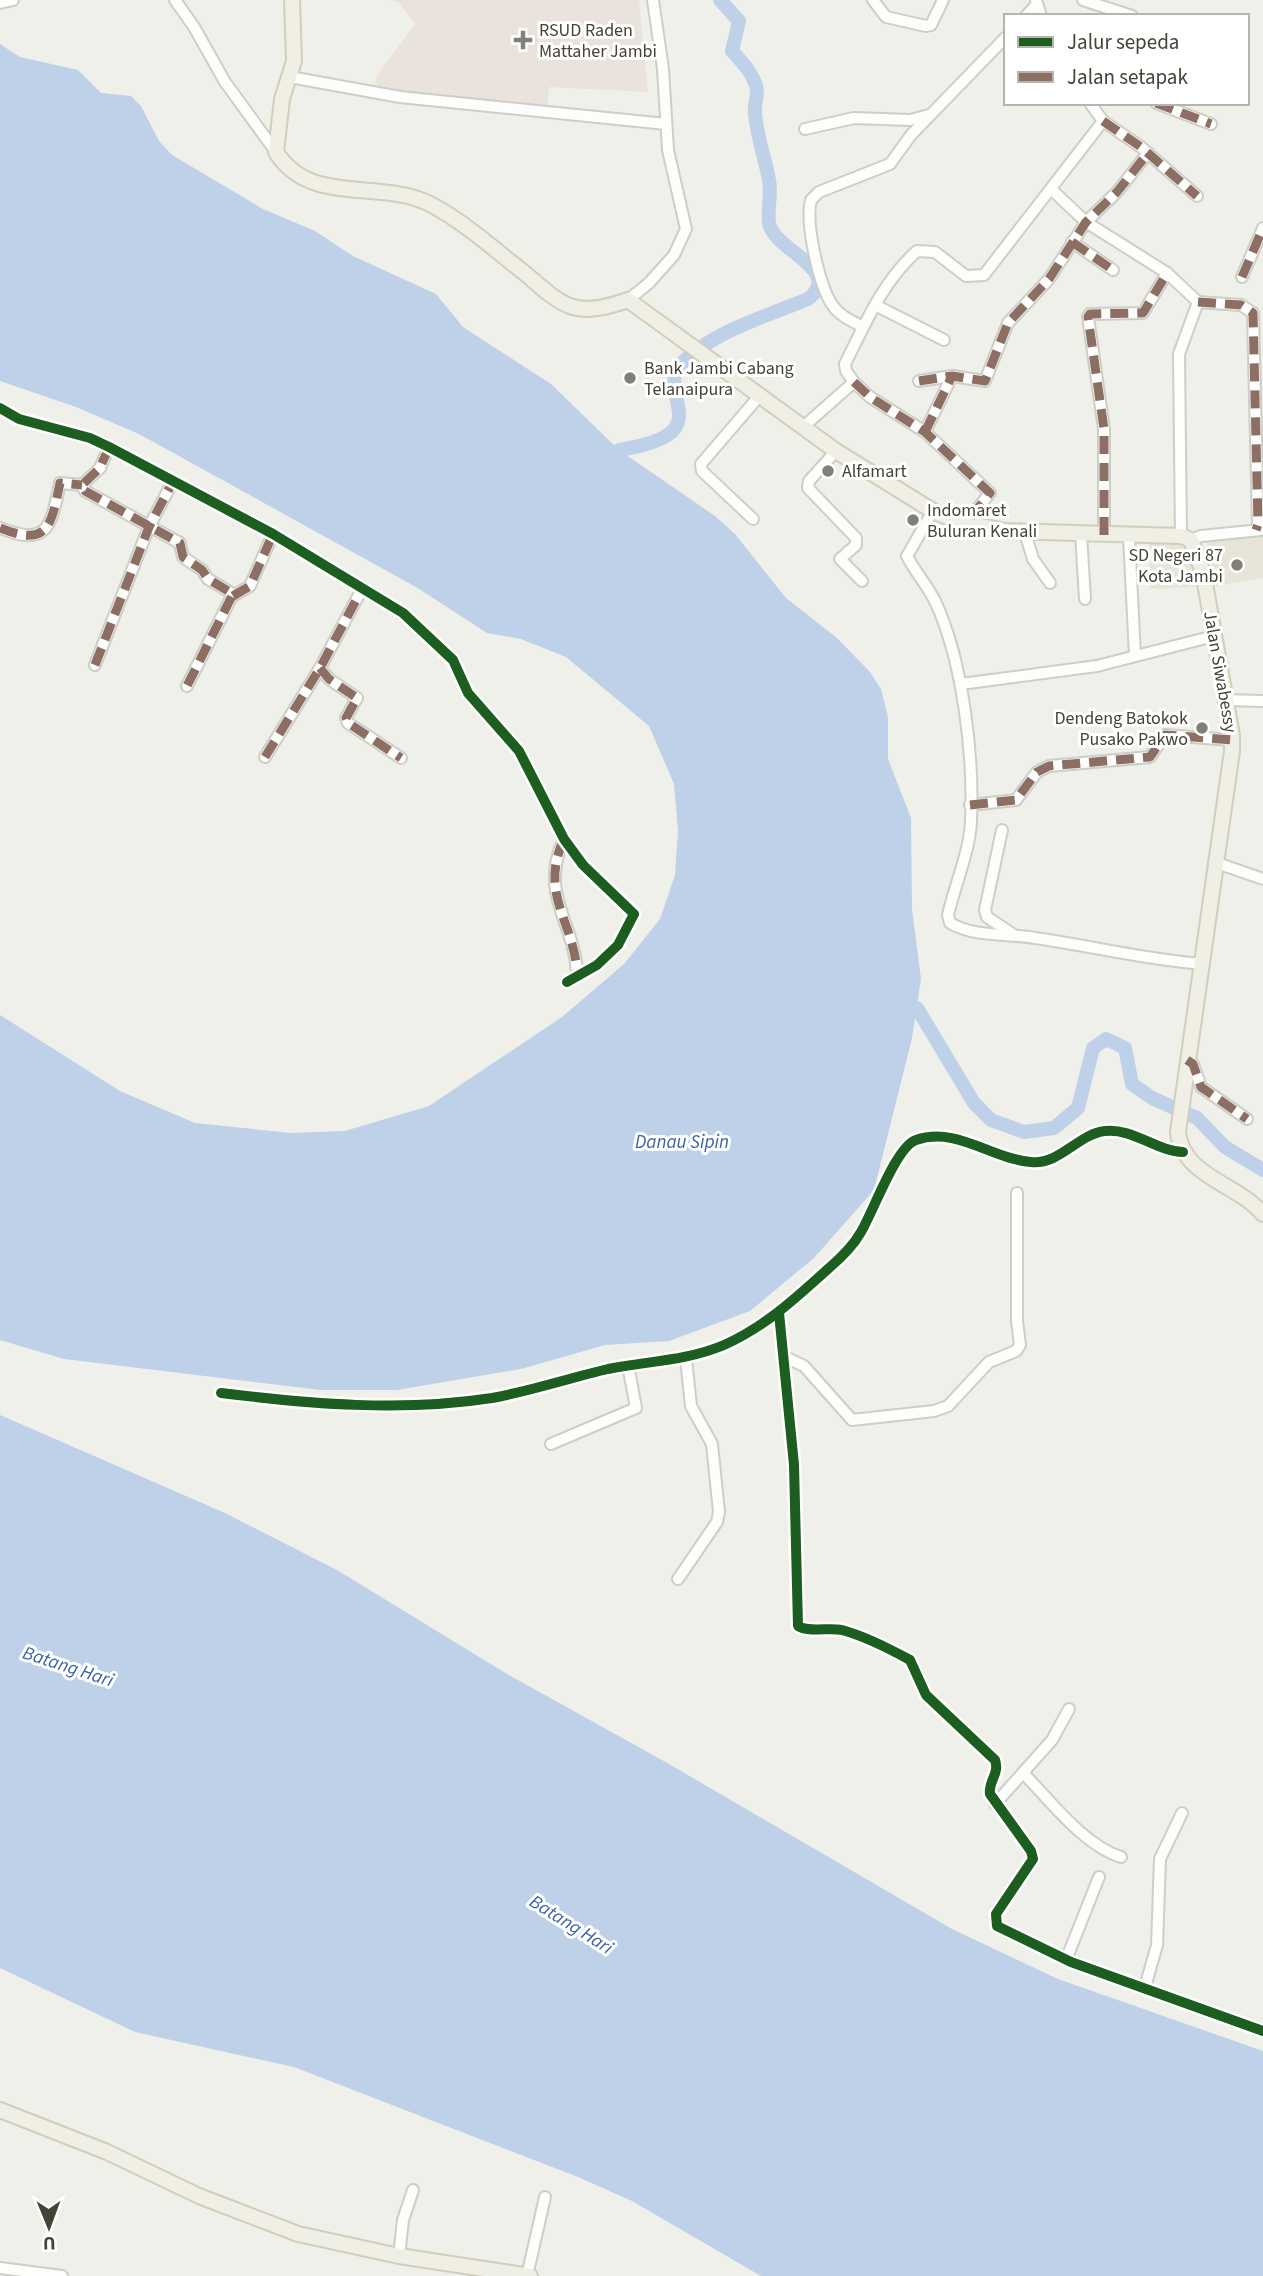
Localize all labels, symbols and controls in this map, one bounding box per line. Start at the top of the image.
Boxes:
legend [1004,14,1249,105]
place label: RSUD Raden Mattaher Jambi [539,18,657,64]
text: Jalur sepeda [1067,27,1179,57]
marker: RSUD Raden Mattaher Jambi [513,30,533,50]
text: Jalan setapak [1067,62,1188,92]
place label: Bank Jambi Cabang Telanaipura [644,356,794,402]
marker: Bank Jambi Cabang Telanaipura [622,370,638,386]
place label: Alfamart [842,459,907,484]
marker: Alfamart [820,463,836,479]
place label: Indomaret Buluran Kenali [927,498,1037,544]
marker: Indomaret Buluran Kenali [905,512,921,528]
place label: SD Negeri 87 Kota Jambi [1128,543,1223,589]
marker: SD Negeri 87 Kota Jambi [1229,557,1245,573]
street label: Jalan Siwabessy [1197,609,1243,735]
place label: Dendeng Batokok Pusako Pakwo [1054,706,1188,752]
marker: Dendeng Batokok Pusako Pakwo [1194,720,1210,736]
water label: Danau Sipin [635,1129,729,1156]
water label: Batang Hari [19,1640,117,1695]
water label: Batang Hari [524,1889,618,1962]
north arrow [14,2192,84,2262]
text: U [43,2229,56,2256]

